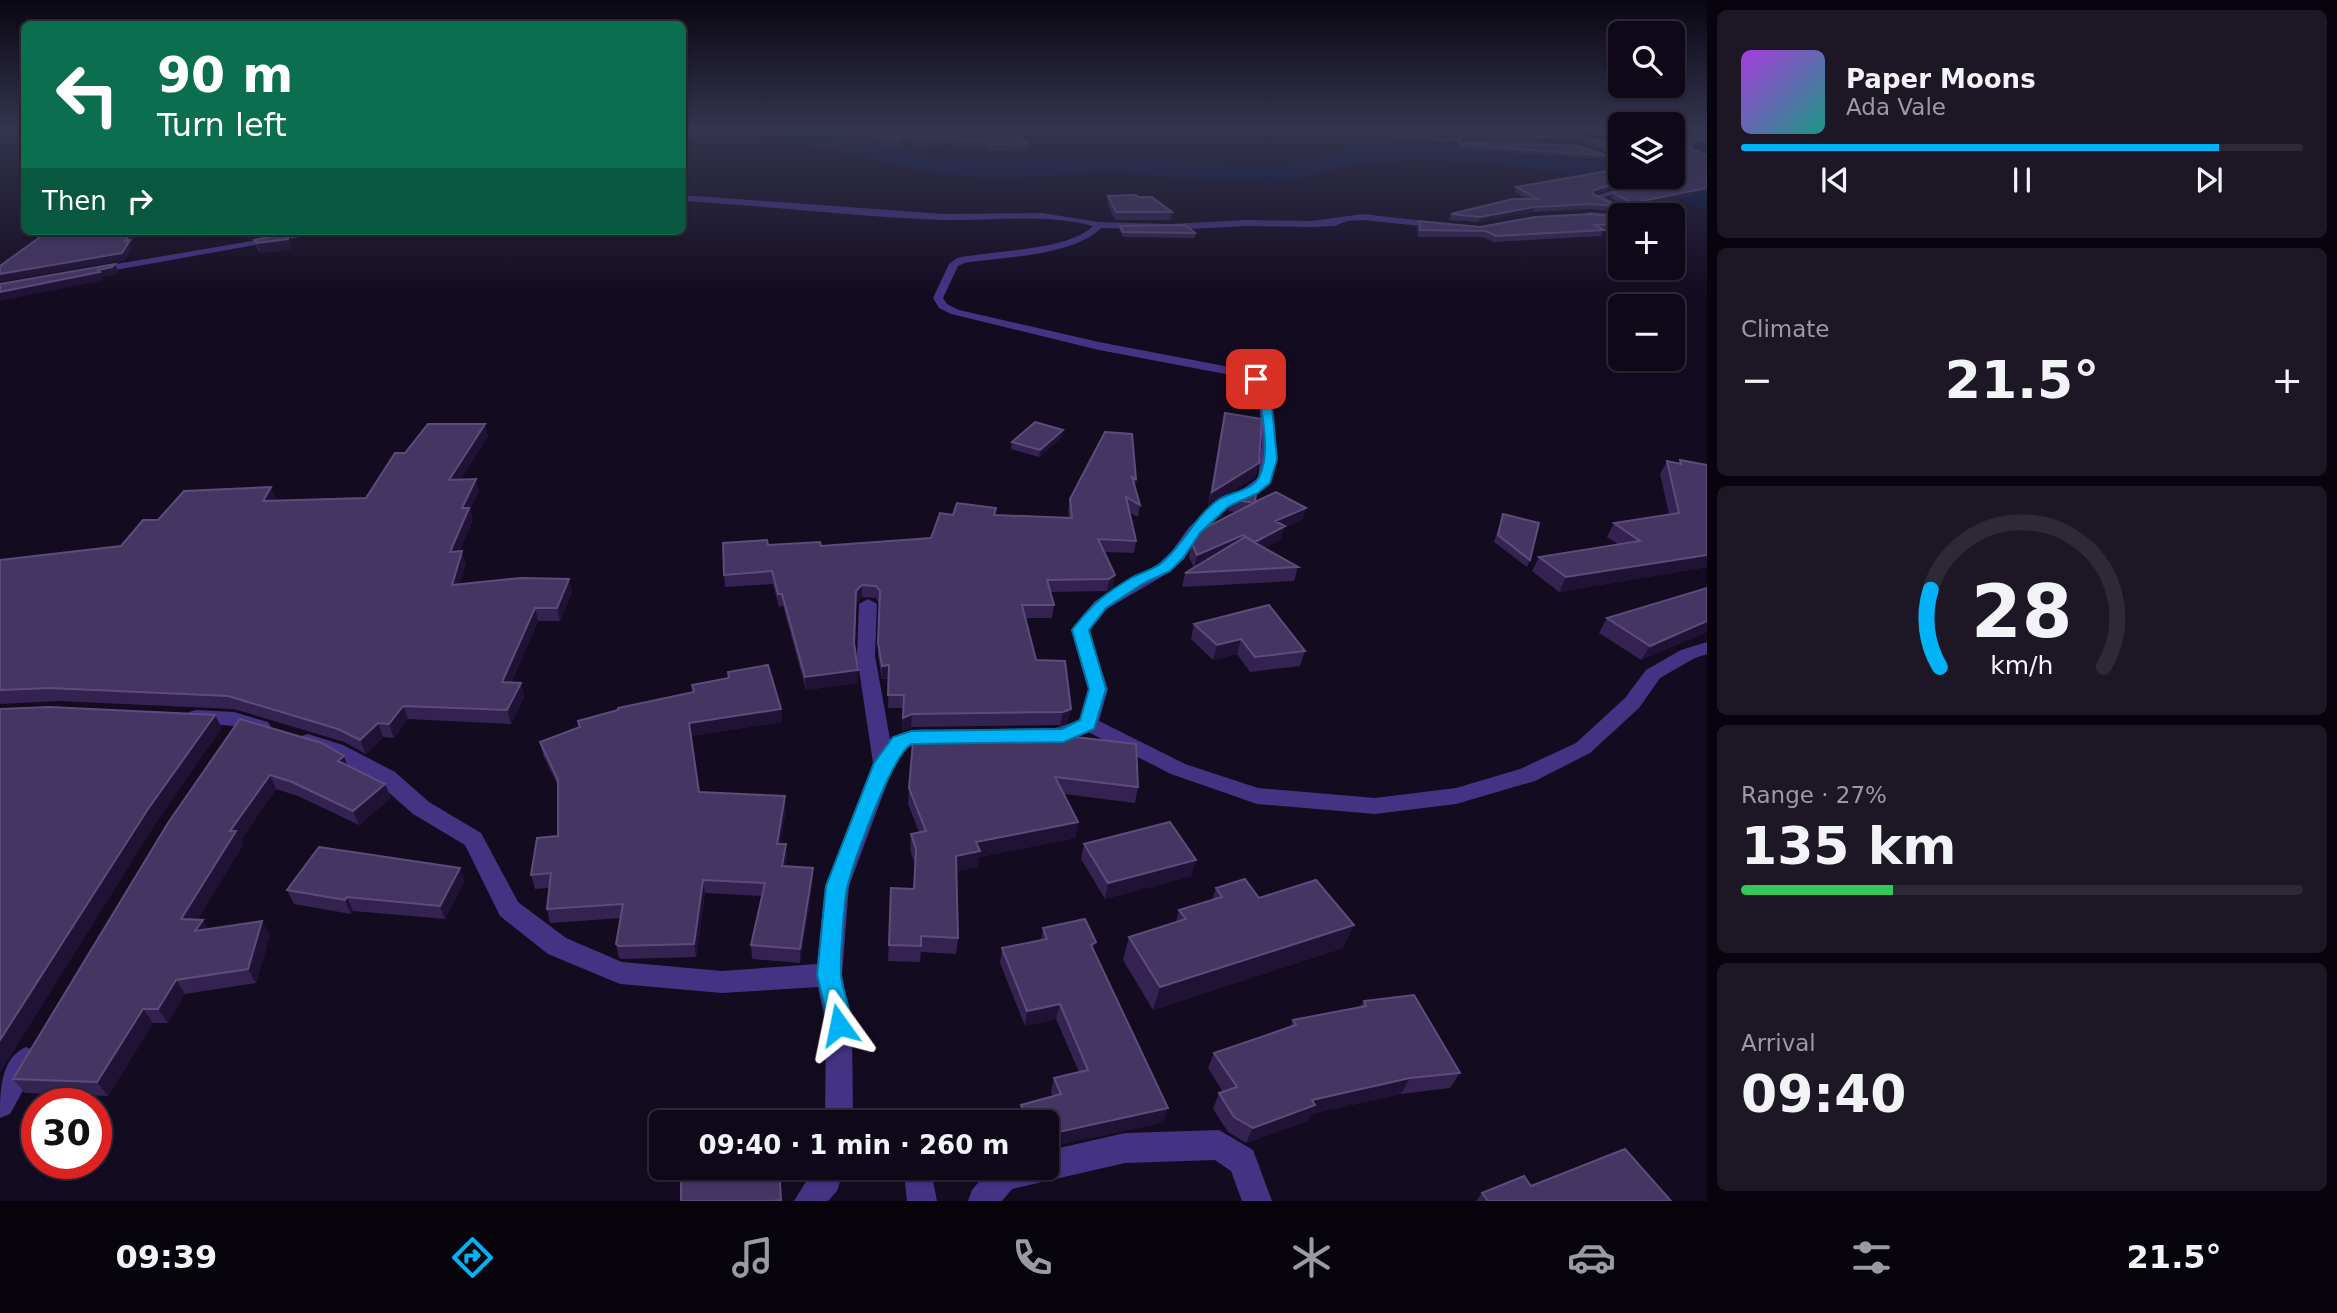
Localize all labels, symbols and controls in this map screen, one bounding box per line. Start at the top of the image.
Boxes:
map controls [1608,21,1685,371]
button: search [1608,21,1685,98]
text: 90 m [157,47,293,104]
icon: left [42,49,133,140]
text: Paper Moons [1846,64,2036,94]
text: Ada Vale [1846,94,1946,120]
text: Turn left [157,106,287,144]
button: layers [1608,112,1685,189]
icon: previous [1816,161,1854,199]
icon: pause [2003,161,2041,199]
icon: next [2190,161,2228,199]
icon: right [121,182,159,220]
text: Then [42,186,107,216]
button: + [1608,203,1685,280]
button: − [1608,294,1685,371]
text: Climate [1741,316,1830,342]
pin [1226,349,1286,409]
text: 21.5° [1945,350,2099,410]
text: − [1741,358,1773,402]
text: + [2271,358,2303,402]
icon: arrive [1237,360,1275,398]
text: 28 [1971,569,2073,654]
text: km/h [1990,650,2054,679]
text: Range · 27% [1741,782,1887,808]
text: 135 km [1741,816,1956,876]
position arrow [802,988,876,1062]
text: Arrival [1741,1030,1816,1056]
text: 09:40 [1741,1064,1907,1124]
speed limit sign: 30 [21,1088,112,1179]
text: 09:40 · 1 min · 260 m [699,1130,1009,1160]
icon: directions [448,1233,497,1282]
icon: music [728,1233,777,1282]
icon: phone [1008,1233,1057,1282]
icon: climate [1287,1233,1336,1282]
icon: car [1567,1233,1616,1282]
icon: filters [1847,1233,1896,1282]
text: 09:39 [115,1238,217,1276]
text: 21.5° [2127,1238,2222,1276]

